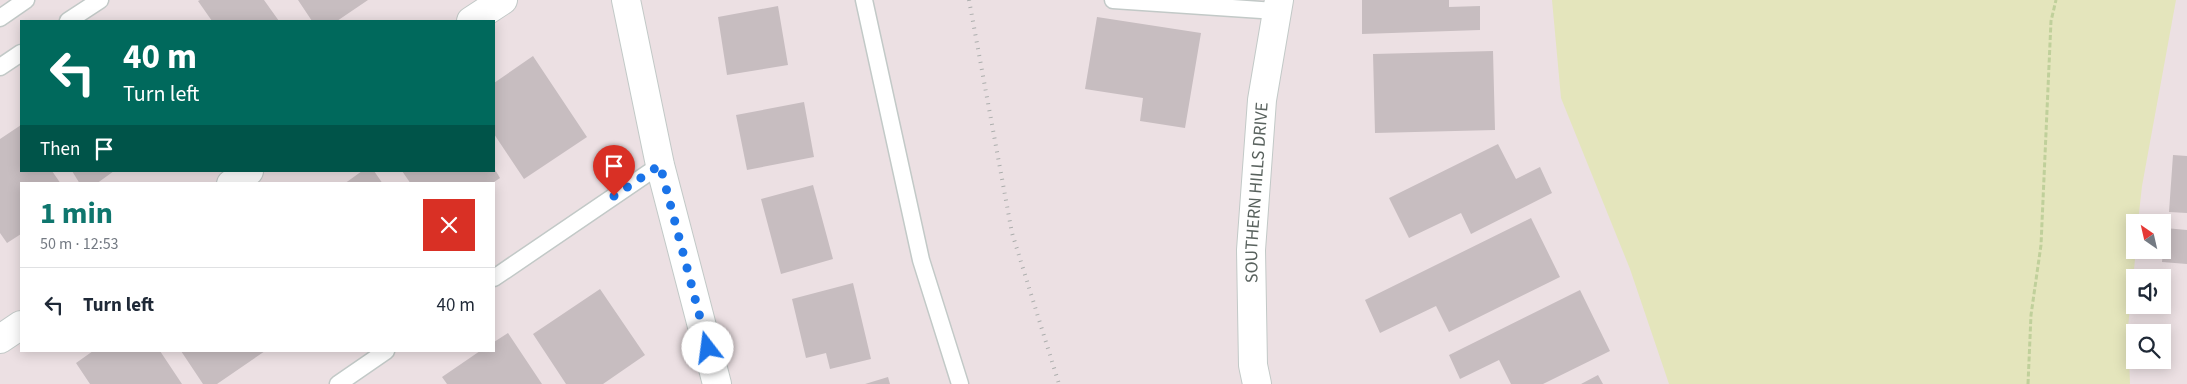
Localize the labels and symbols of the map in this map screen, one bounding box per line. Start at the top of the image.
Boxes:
street label: SOUTHERN HILLS DRIVE [1238,101,1274,283]
pin [593,145,635,196]
north arrow [2126,214,2171,259]
position arrow [681,321,733,373]

